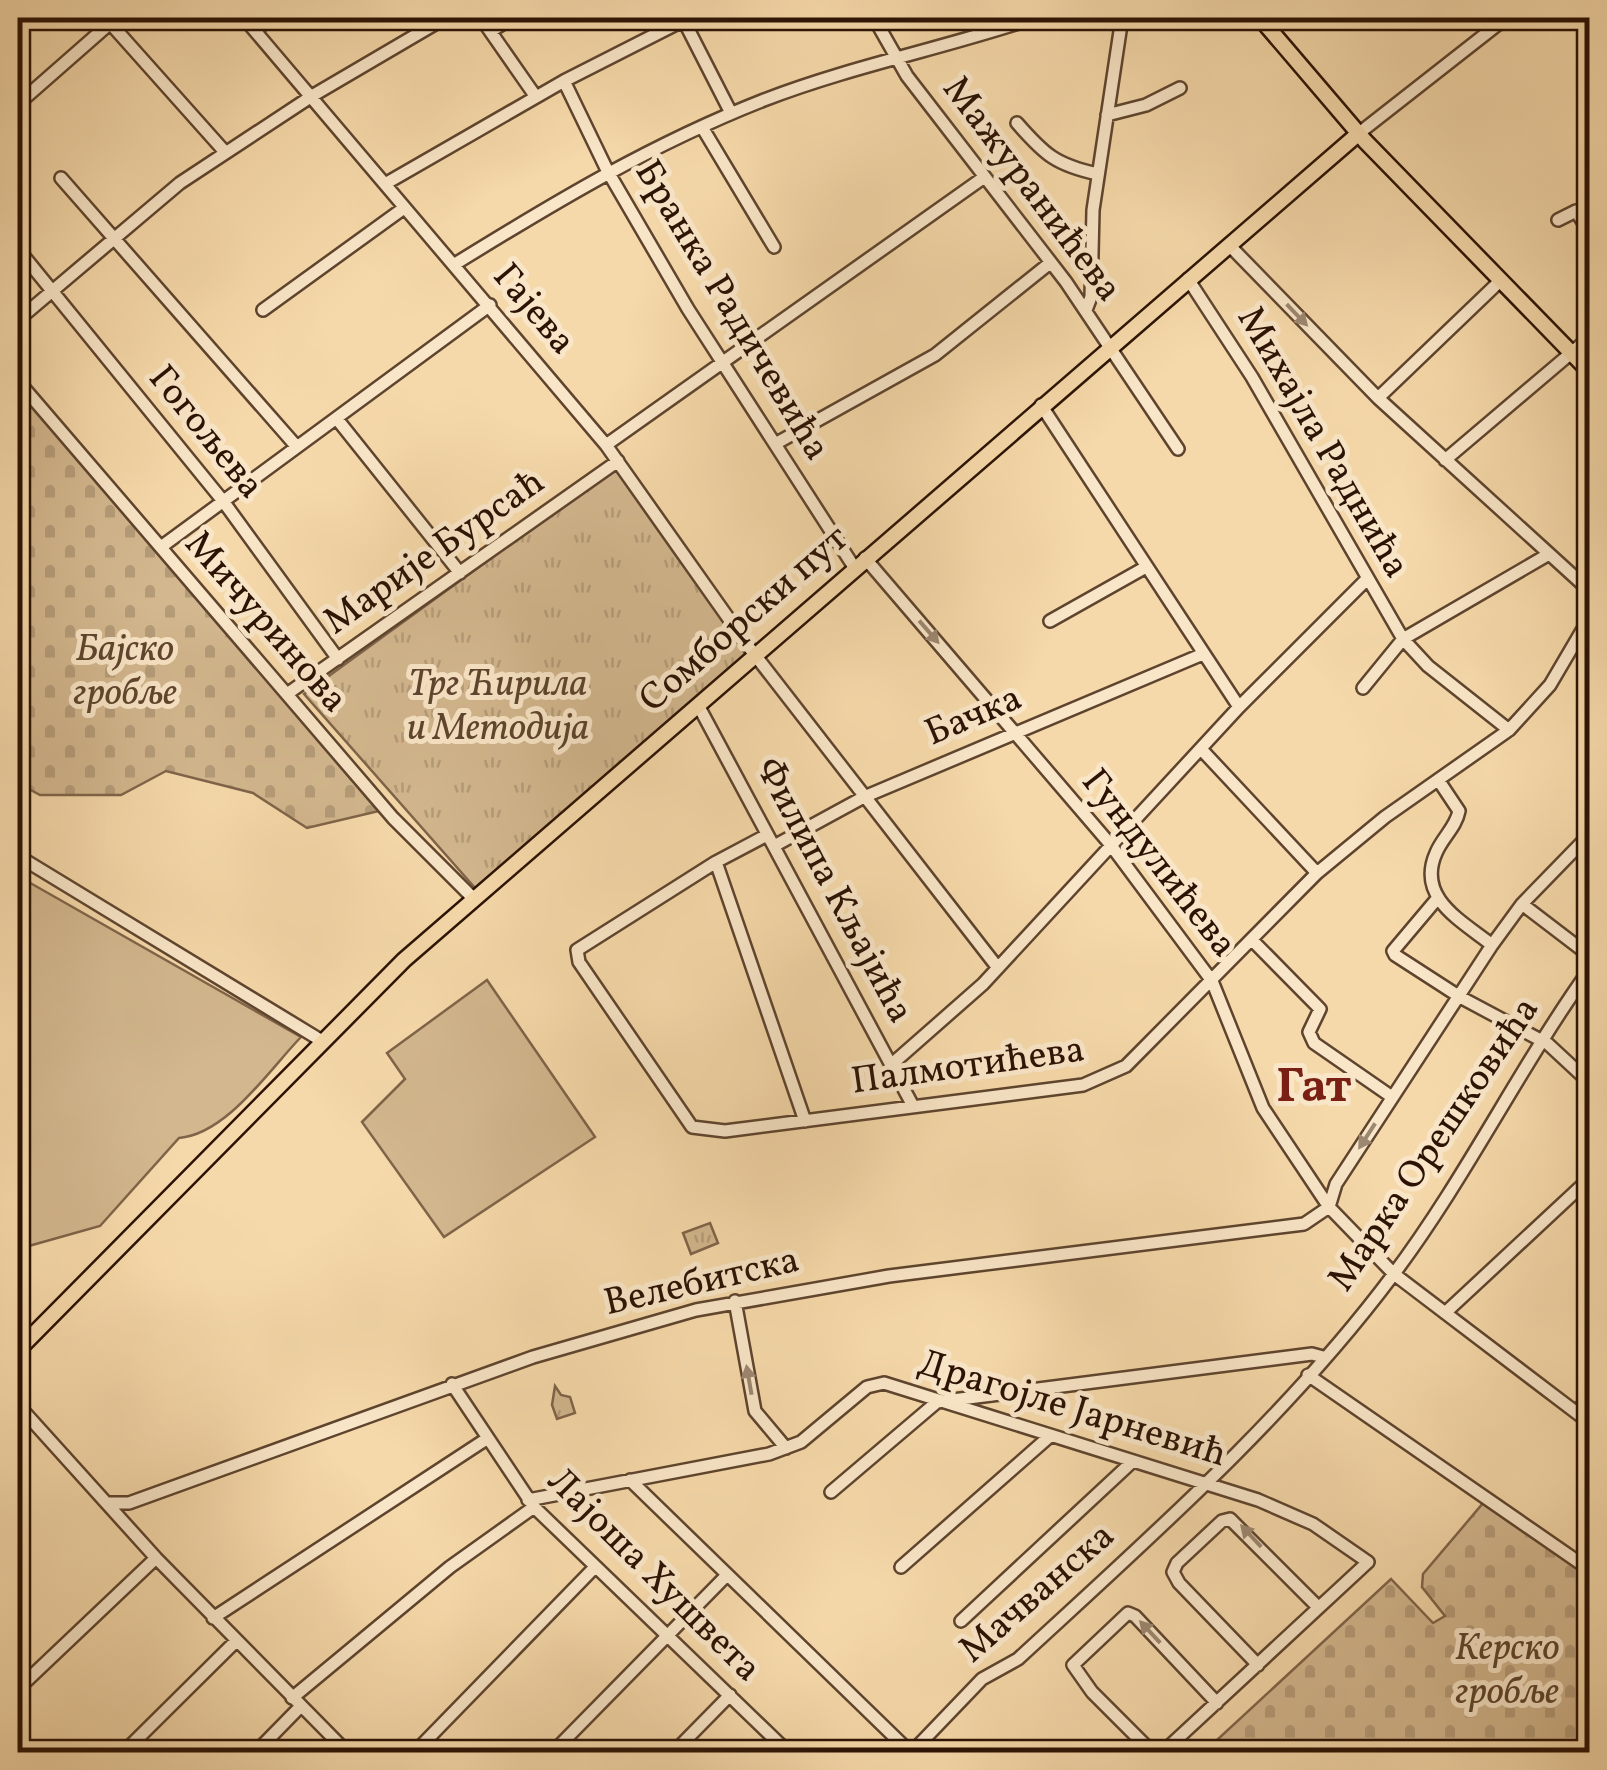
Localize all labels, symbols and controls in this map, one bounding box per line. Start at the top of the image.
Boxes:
street label: Мажуранићева [928,66,1134,314]
street label: Бранка Радичевића [620,151,842,471]
street label: Гајева [479,253,587,367]
street label: Михајла Раднића [1223,297,1421,589]
one-way arrow [1285,302,1308,326]
street label: Гогољева [135,355,275,511]
street label: Марије Бурсаћ [314,457,556,649]
street label: Сомборски пут [629,514,861,726]
street label: Мичуринова [171,520,359,726]
one-way arrow [917,619,939,644]
park label: Бајско гробље [73,624,177,721]
park label: Трг Ћирила и Методија [407,659,589,756]
street label: Бачка [917,673,1031,761]
street label: Филипа Кљајића [741,749,925,1033]
street label: Гундулићева [1067,758,1249,970]
street label: Марка Орешковића [1317,987,1553,1303]
street label: Палмотићева [848,1024,1088,1110]
district label: Гат [1276,1055,1352,1122]
one-way arrow [1358,1122,1376,1150]
street label: Велебитска [599,1235,805,1331]
street label: Драгојле Јарневић [911,1338,1233,1482]
one-way arrow [741,1364,756,1396]
street label: Лајоша Хушвета [534,1457,772,1695]
street label: Мачванска [949,1511,1127,1677]
one-way arrow [1240,1524,1263,1548]
one-way arrow [1139,1620,1162,1644]
park label: Керско гробље [1455,1623,1559,1720]

